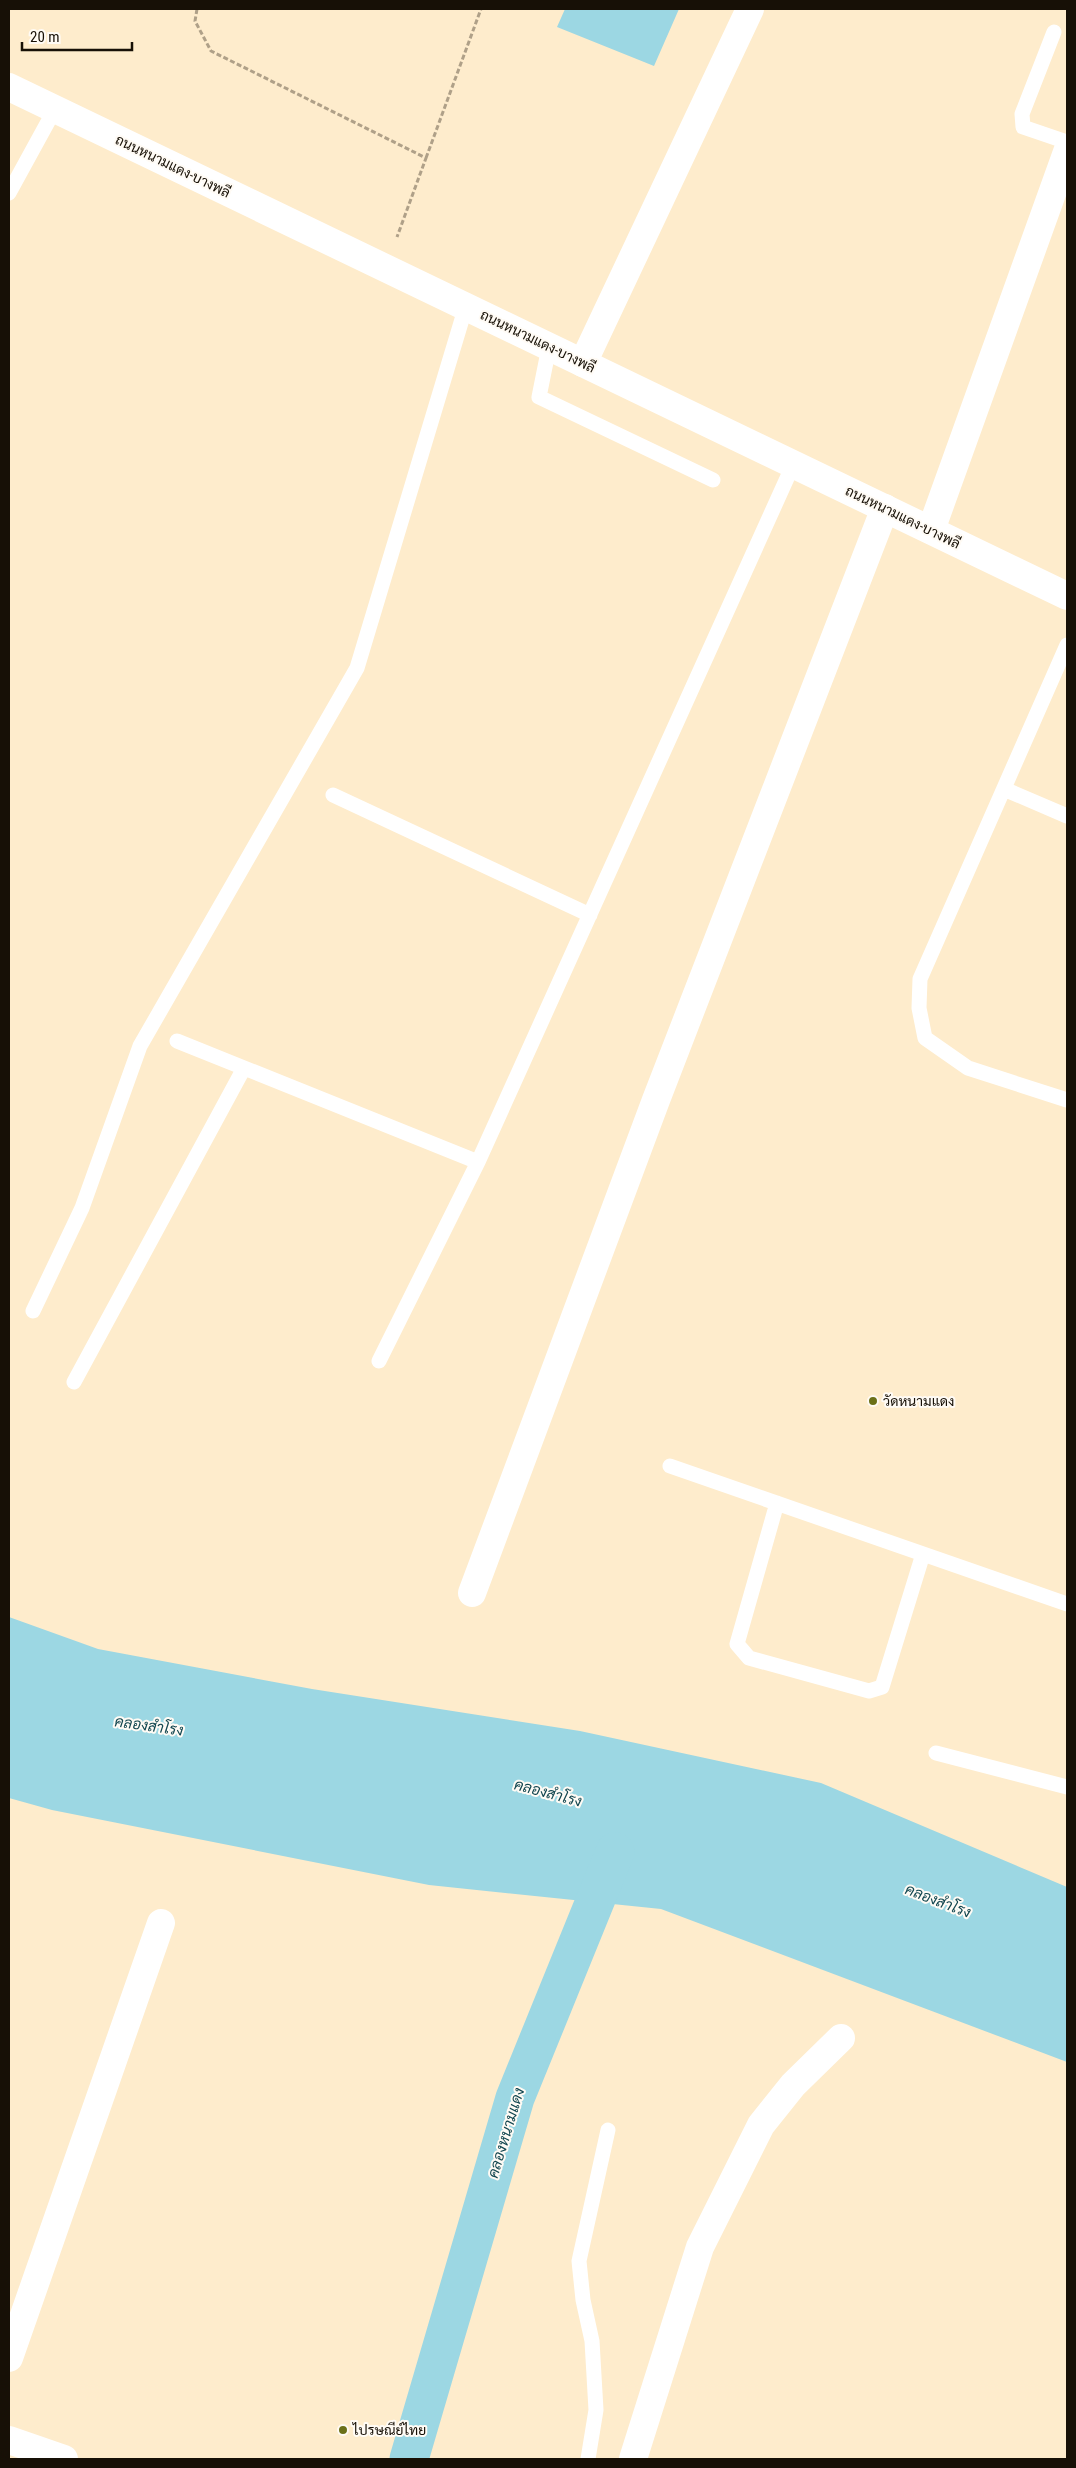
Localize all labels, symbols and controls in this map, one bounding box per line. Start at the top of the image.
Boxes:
scale bar [22,20,132,52]
text: 20 m [30,28,60,46]
street label: ถนนหนามแดง-บางพลี [113,130,233,201]
street label: ถนนหนามแดง-บางพลี [478,305,598,376]
street label: ถนนหนามแดง-บางพลี [843,481,963,552]
place label: วัดหนามแดง [883,1393,954,1409]
marker: วัดหนามแดง [867,1395,879,1407]
water label: คลองสำโรง [114,1711,185,1740]
water label: คลองสำโรง [512,1774,584,1811]
water label: คลองสำโรง [903,1879,974,1922]
water label: คลองหนามแดง [484,2086,528,2180]
place label: ไปรษณีย์ไทย [352,2421,426,2438]
marker: ไปรษณีย์ไทย [337,2424,349,2436]

